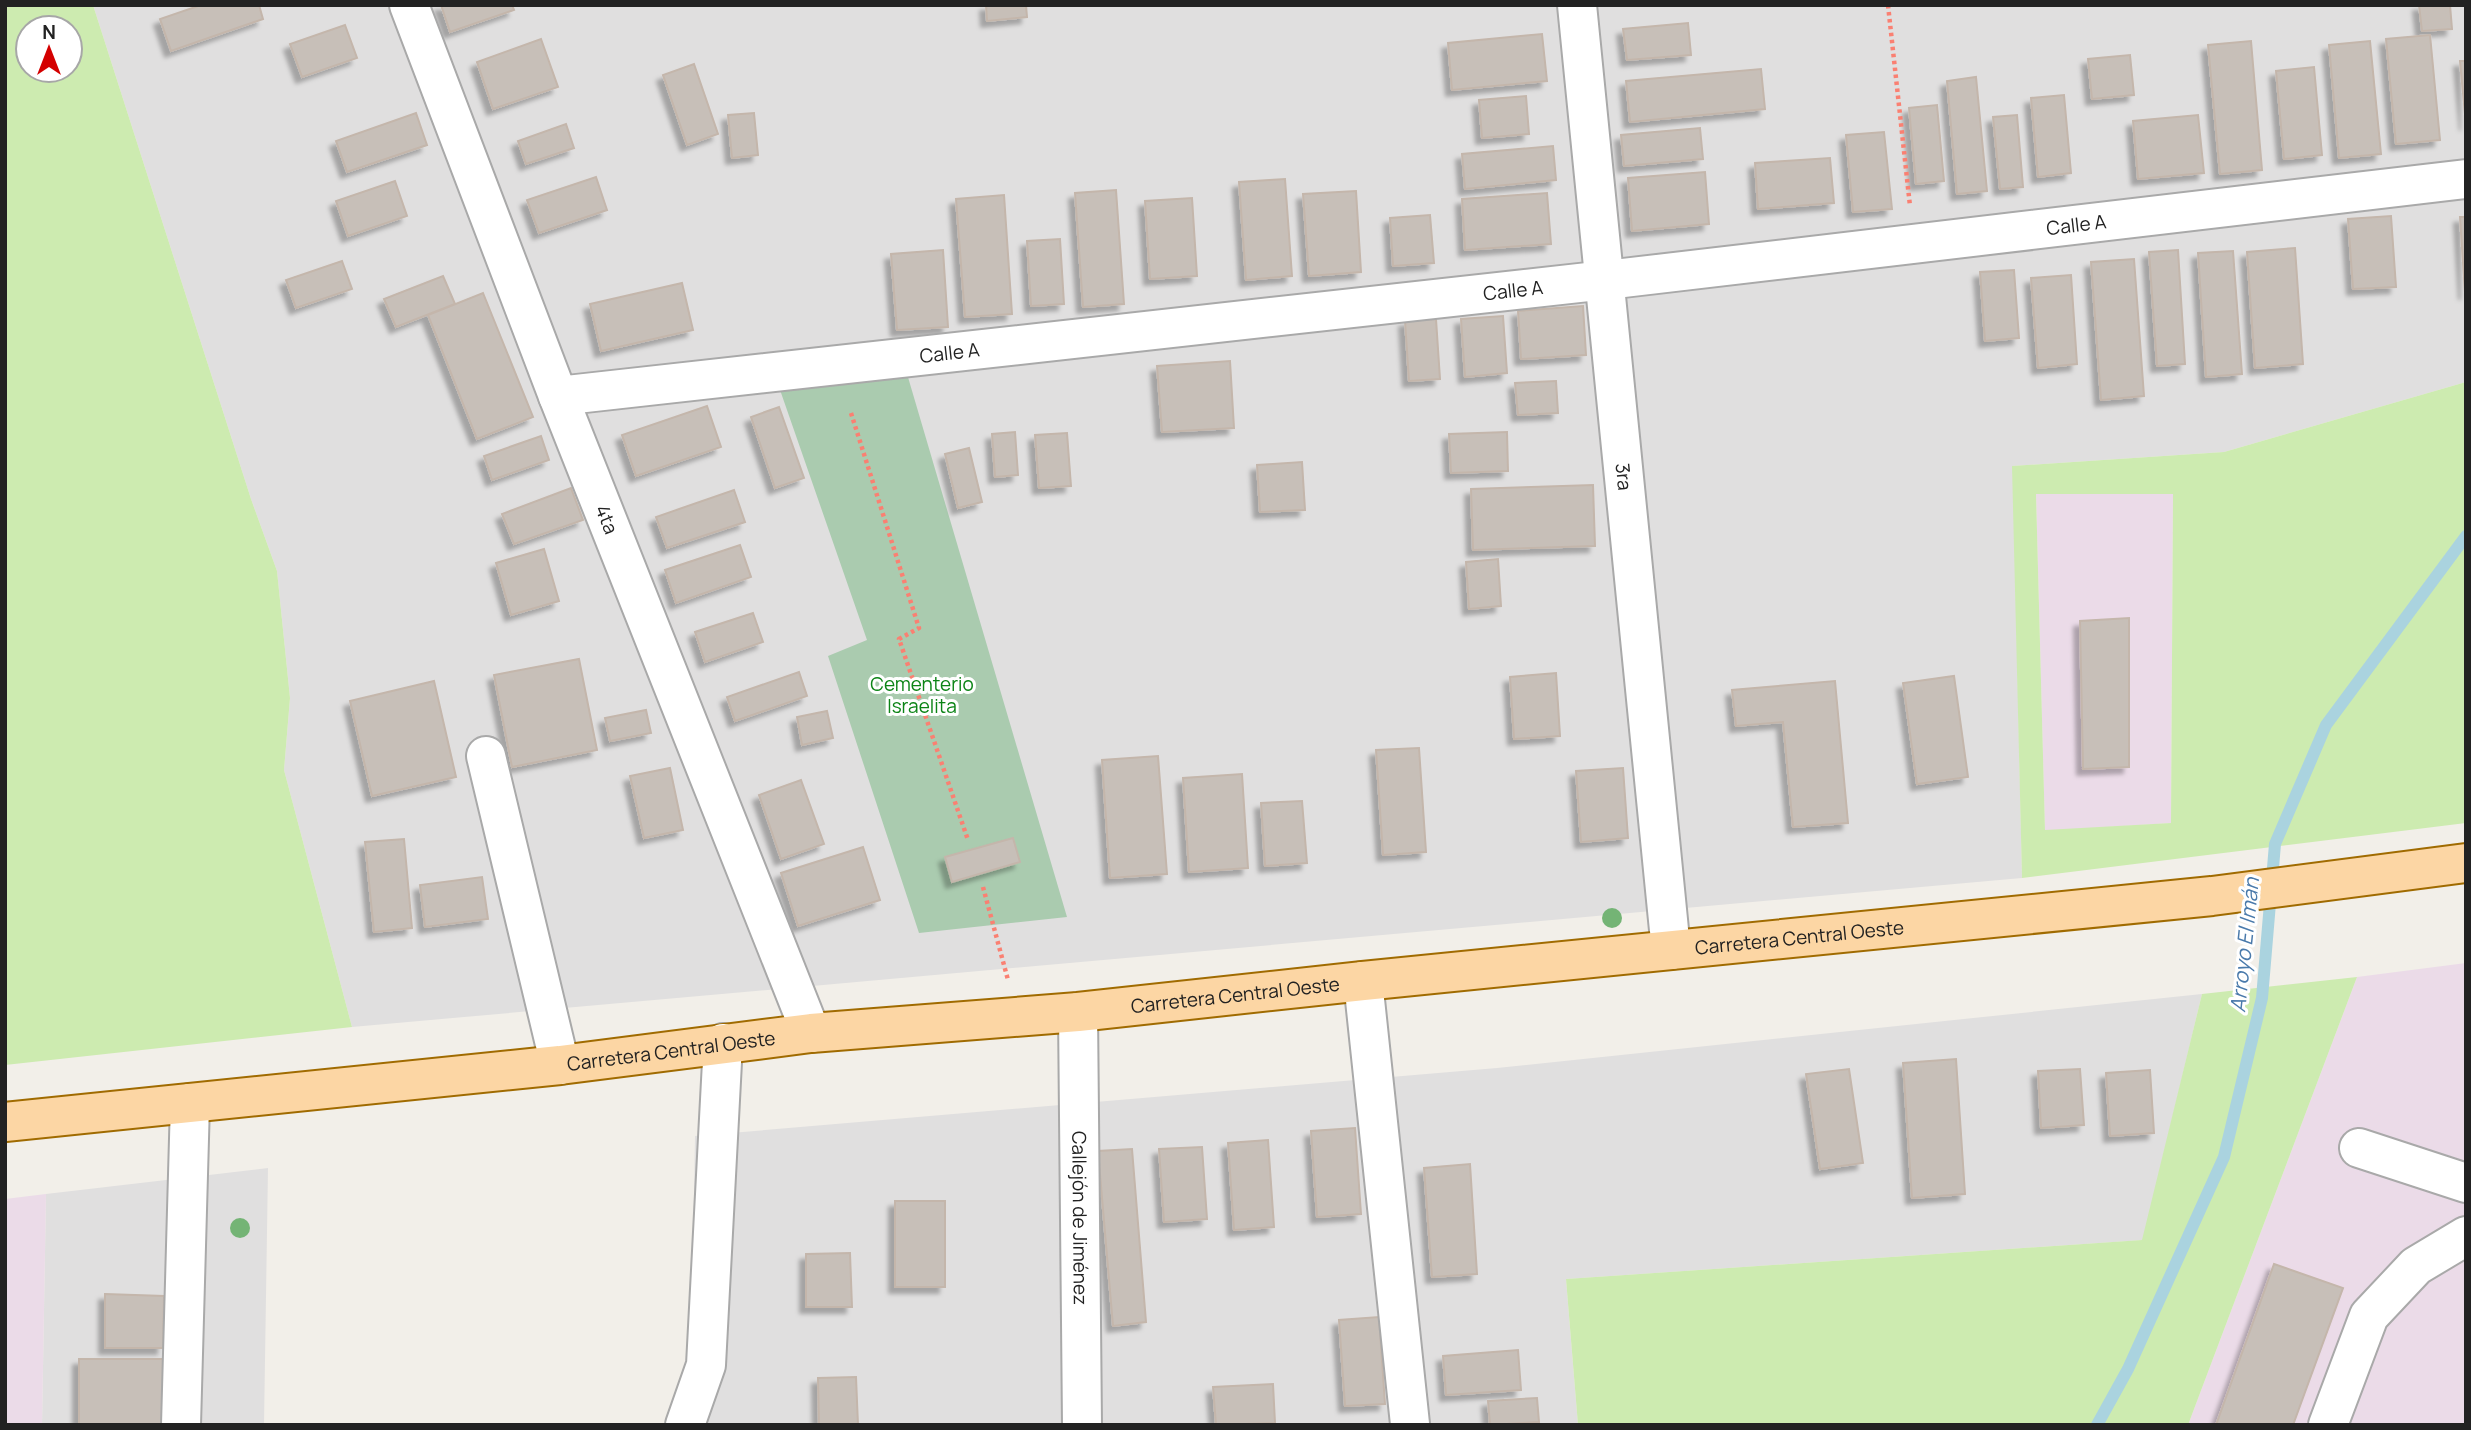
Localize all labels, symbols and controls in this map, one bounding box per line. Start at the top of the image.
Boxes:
north arrow [14,14,84,84]
text: N [42,19,56,45]
street label: Calle A [2045,208,2108,241]
street label: Calle A [1482,274,1544,306]
street label: Calle A [918,336,981,369]
street label: 3ra [1610,462,1638,492]
street label: 4ta [589,501,624,538]
park label: Cementerio Israelita [870,671,974,719]
water label: Arroyo El Imán [2223,875,2265,1014]
street label: Carretera Central Oeste [1694,914,1905,961]
street label: Carretera Central Oeste [1130,971,1341,1019]
street label: Carretera Central Oeste [565,1025,777,1077]
street label: Callejón de Jiménez [1066,1131,1094,1305]

